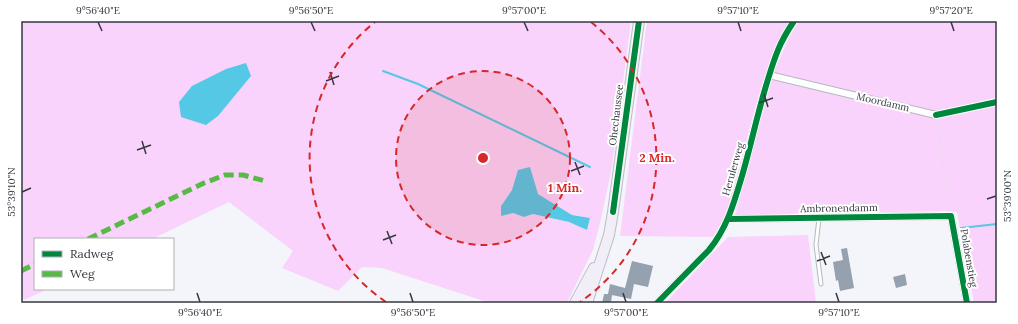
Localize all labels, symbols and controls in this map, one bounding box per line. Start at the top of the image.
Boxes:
text: 9°56'40"E [76,4,120,17]
text: 9°56'50"E [289,4,333,17]
text: 9°57'00"E [502,4,546,17]
text: 9°57'10"E [717,4,759,17]
text: 9°57'20"E [929,4,973,17]
street label: Ohechaussee [606,83,626,146]
street label: Moordamm [855,90,911,114]
street label: Herulerweg [719,140,747,197]
text: 2 Min. [639,150,675,165]
centre of rings [476,151,490,165]
text: 53°39'10"N [5,167,18,217]
text: 53°39'00"N [1001,170,1014,222]
text: 1 Min. [548,180,582,195]
street label: Ambronendamm [799,201,878,215]
street label: Polabenstieg [957,228,981,289]
legend [34,238,174,290]
text: Radweg [70,246,114,261]
text: Weg [70,266,95,281]
text: 9°56'40"E [178,306,222,319]
text: 9°56'50"E [391,306,435,319]
text: 9°57'00"E [604,306,648,319]
text: 9°57'10"E [818,306,860,319]

